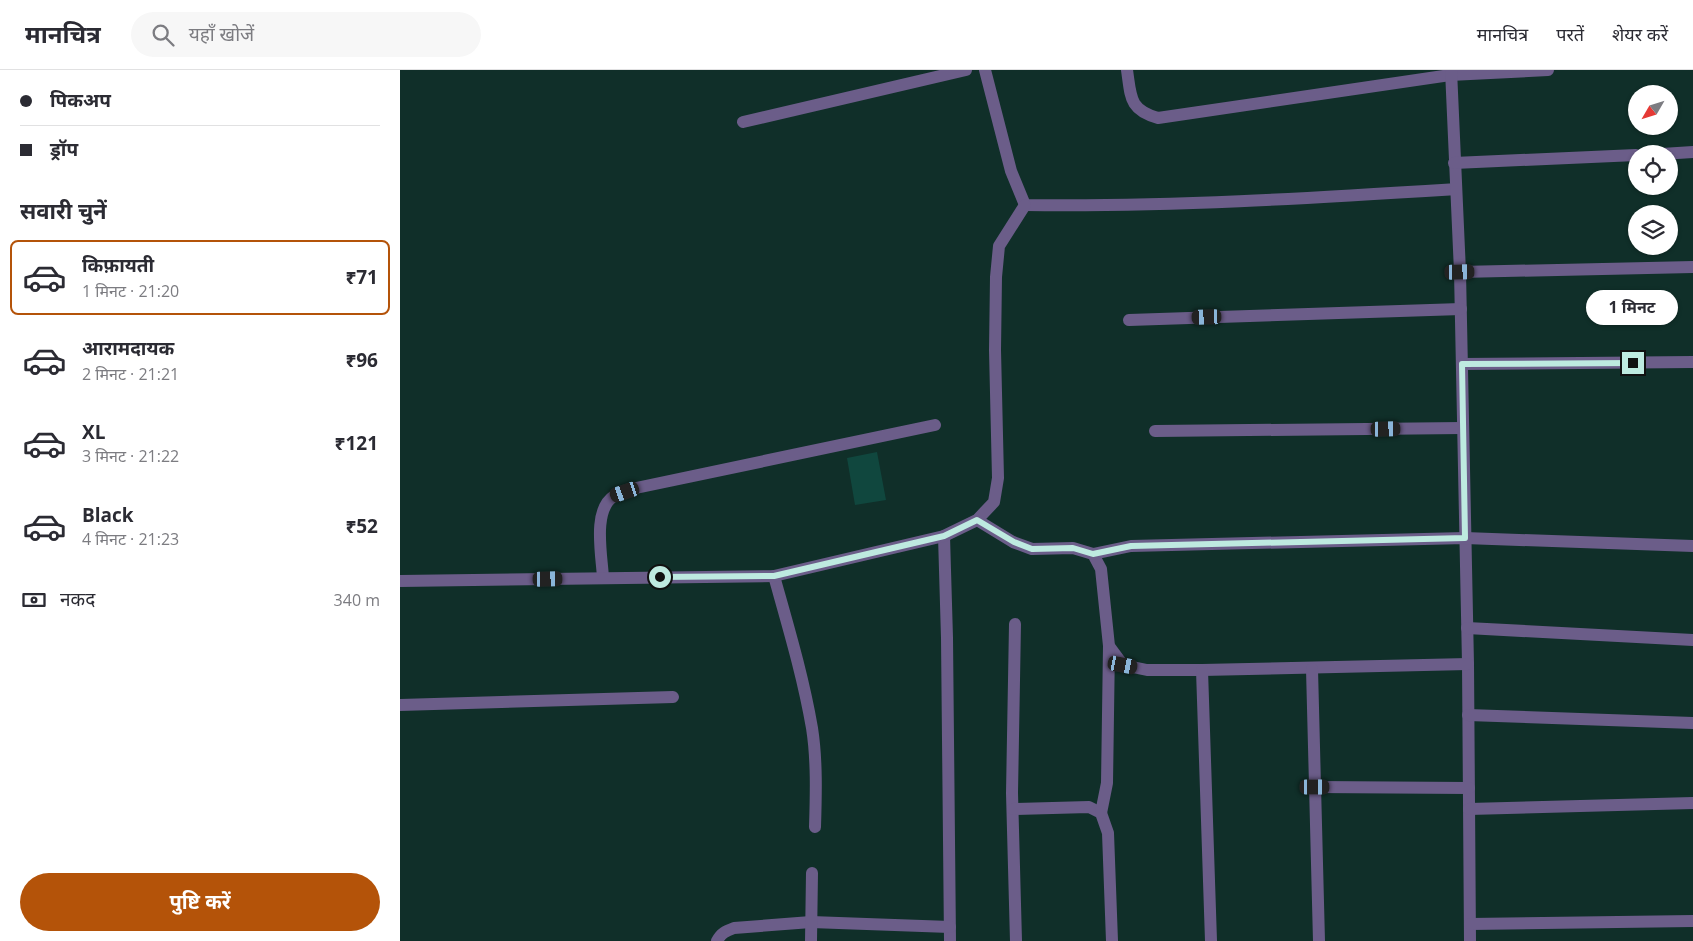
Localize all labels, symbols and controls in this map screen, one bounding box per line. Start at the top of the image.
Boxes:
search box [131,12,481,57]
text: मानचित्र [25,17,101,50]
icon: search [149,21,177,49]
text: यहाँ खोजें [189,21,254,47]
text: मानचित्र [1477,22,1528,46]
text: परतें [1556,22,1584,46]
text: शेयर करें [1612,22,1668,46]
north arrow [1628,85,1678,135]
map controls [1628,85,1678,255]
text: पिकअप [50,87,111,113]
text: ड्रॉप [50,136,78,162]
button: locate [1628,145,1678,195]
text: सवारी चुनें [20,195,107,225]
button: layers [1628,205,1678,255]
text: किफ़ायती [82,252,154,278]
icon: car [22,255,67,300]
text: ₹71 [345,264,378,290]
car [1444,264,1475,280]
text: 1 मिनट · 21:20 [82,280,179,302]
callout: 1 मिनट [1587,290,1679,326]
text: 1 मिनट [1609,296,1655,318]
car [1191,309,1222,325]
text: आरामदायक [82,335,174,361]
icon: car [22,338,67,383]
text: ₹96 [345,347,378,373]
route end [1622,352,1644,374]
text: 2 मिनट · 21:21 [82,363,179,385]
text: XL [82,419,105,445]
icon: car [22,421,67,466]
car [1370,421,1401,437]
text: ₹121 [335,430,378,456]
text: 3 मिनट · 21:22 [82,445,179,467]
car [608,480,641,504]
text: Black [82,502,134,528]
icon: car [22,504,67,549]
text: ₹52 [345,513,378,539]
text: 4 मिनट · 21:23 [82,528,179,550]
route start [649,566,671,588]
car [532,571,563,587]
icon: cash [20,586,48,614]
text: नकद [60,586,95,612]
text: 340 m [334,589,380,611]
car [1106,655,1139,675]
car [1300,780,1330,795]
button: पुष्टि करें [20,873,380,931]

